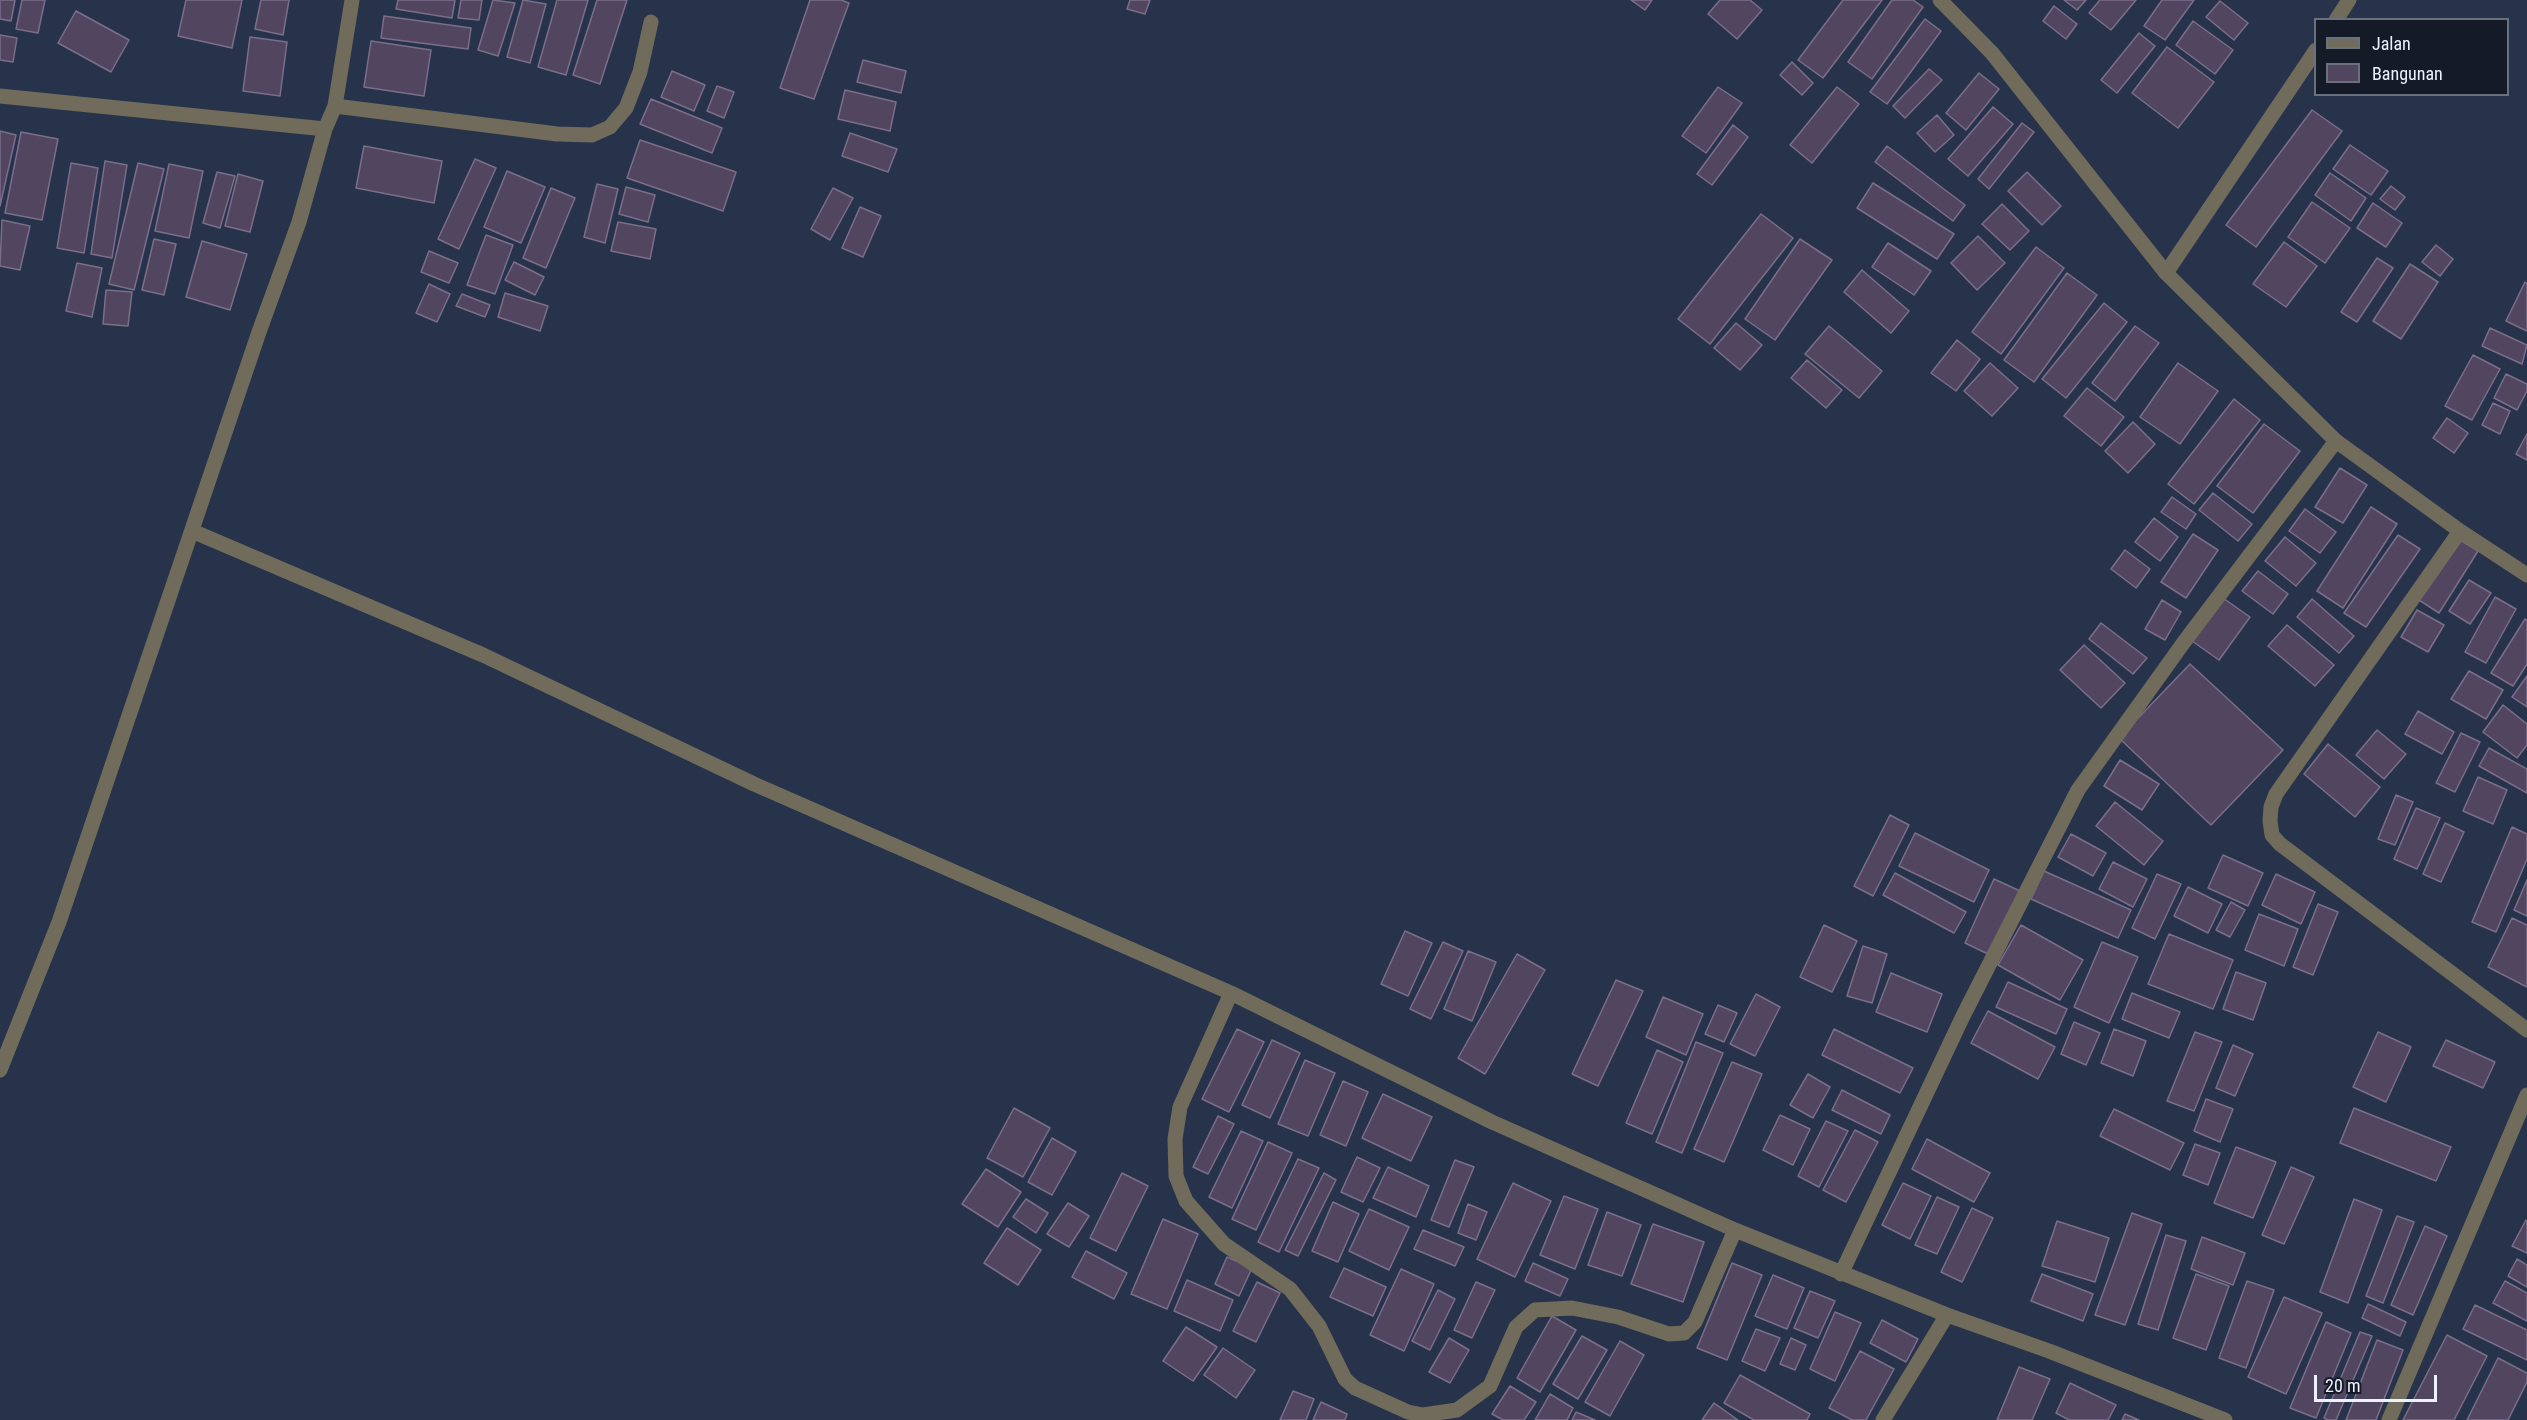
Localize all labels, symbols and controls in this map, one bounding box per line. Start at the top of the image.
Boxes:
legend [2314,18,2509,96]
text: Jalan [2372,33,2411,54]
text: Bangunan [2372,63,2443,84]
scale bar [2317,1363,2440,1401]
text: 20 m [2325,1375,2360,1396]

